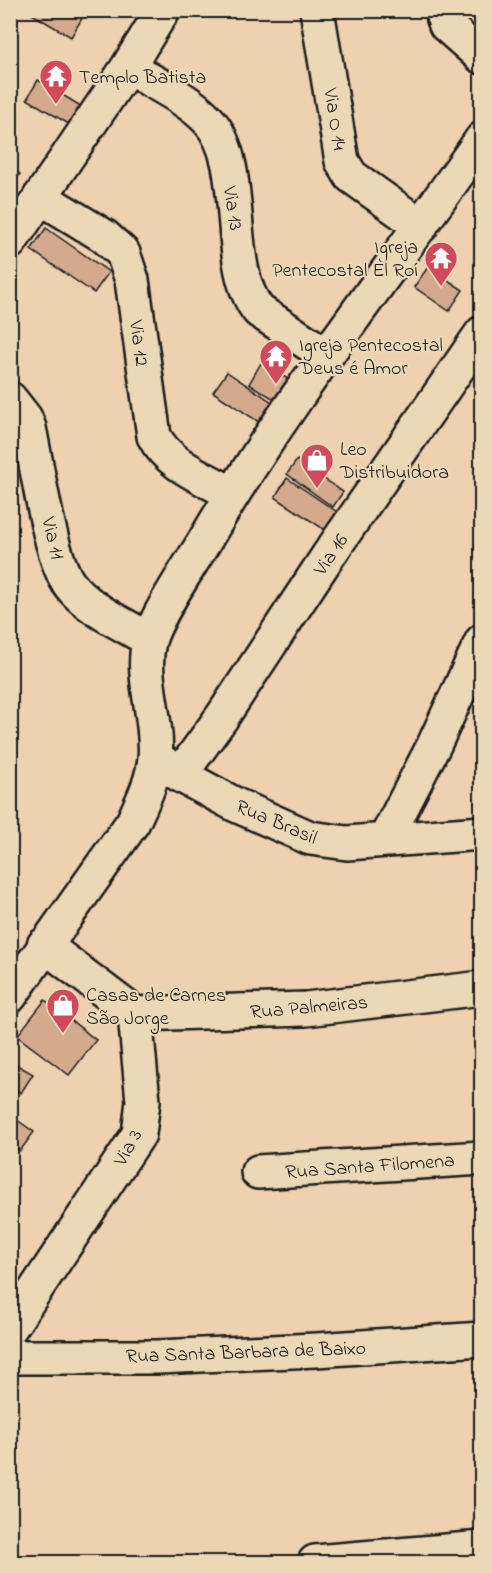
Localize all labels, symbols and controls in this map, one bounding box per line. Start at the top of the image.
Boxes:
temple icon: Templo Batista [38,58,74,105]
place label: Templo Batista [79,64,206,93]
street label: Via O 14 [314,85,353,153]
street label: Via 13 [214,183,249,233]
place label: Igreja Pentecostal El Roí [272,234,418,286]
temple icon: Igreja Pentecostal El Roí [423,240,459,287]
street label: Via 12 [120,318,155,368]
place label: Igreja Pentecostal Deus é Amor [298,332,443,384]
temple icon: Igreja Pentecostal Deus é Amor [258,338,294,385]
place label: Leo Distribuidora [339,436,449,488]
shop icon: Leo Distribuidora [299,442,335,489]
street label: Via 11 [32,513,71,563]
street label: Via 16 [307,528,357,583]
street label: Rua Brasil [231,793,321,853]
place label: Casas de Carnes São Jorge [86,982,226,1035]
shop icon: Casas de Carnes São Jorge [45,987,81,1034]
street label: Rua Palmeiras [249,989,369,1028]
street label: Via 3 [107,1125,151,1173]
street label: Rua Santa Filomena [285,1147,456,1188]
street label: Rua Santa Barbara de Baixo [126,1335,366,1372]

